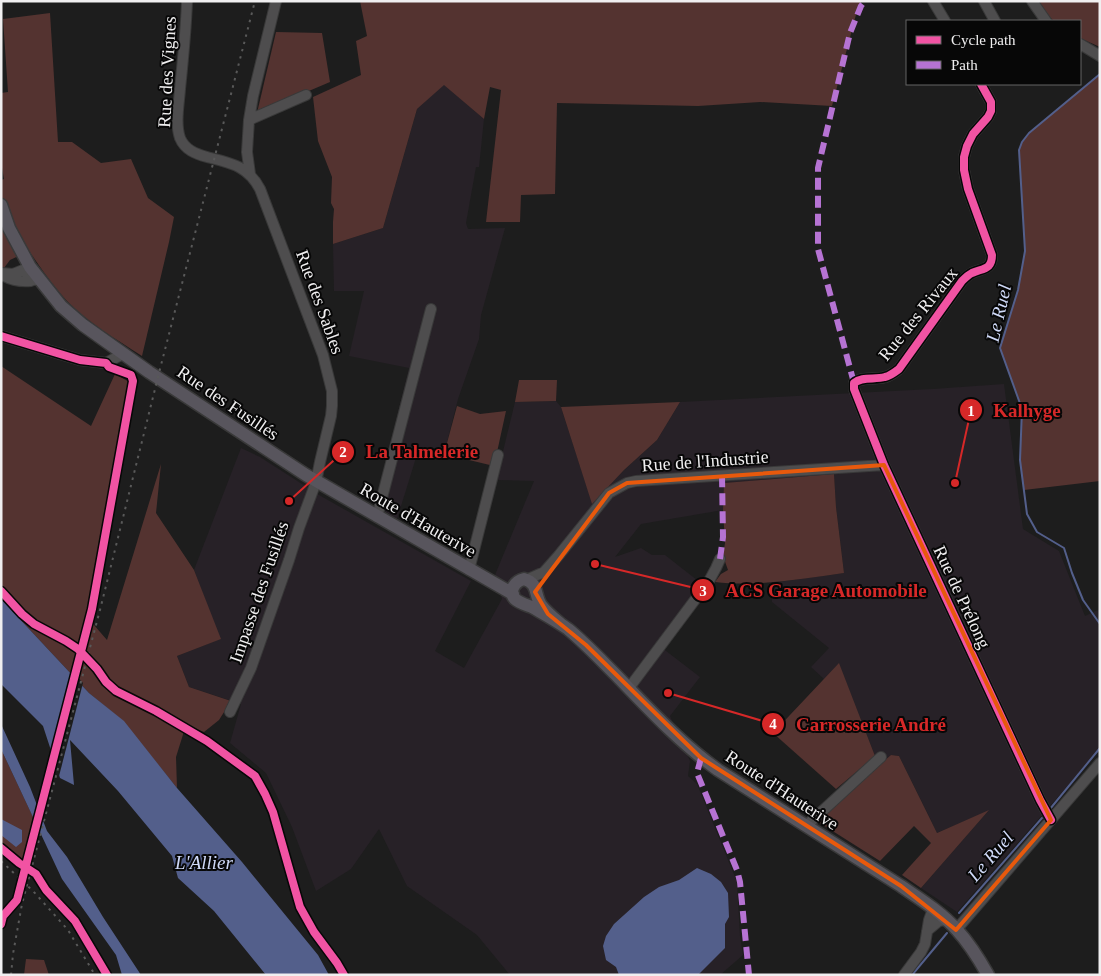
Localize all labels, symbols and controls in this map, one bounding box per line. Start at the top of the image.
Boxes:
street label: Rue des Vignes [154,16,180,128]
legend [906,20,1081,85]
text: Cycle path [951,32,1016,48]
text: Path [951,57,978,73]
street label: Rue des Sables [292,247,348,357]
street label: Rue des Rivaux [874,263,962,365]
water label: Le Ruel [981,282,1015,345]
street label: Rue des Fusillés [173,362,283,444]
callout: Kalhyge [958,393,1071,427]
text: Kalhyge [993,400,1061,421]
text: 1 [967,403,975,419]
callout: La Talmelerie [330,435,488,469]
text: La Talmelerie [366,441,478,462]
text: 2 [339,444,347,460]
street label: Rue de l'Industrie [641,447,769,475]
street label: Route d'Hauterive [356,479,480,561]
street label: Impasse des Fusillés [225,519,293,665]
street label: Rue de Prélong [929,542,995,652]
callout: ACS Garage Automobile [690,573,938,607]
text: ACS Garage Automobile [725,580,927,601]
text: 3 [699,583,707,599]
callout: Carrosserie André [760,707,956,741]
text: Carrosserie André [796,714,946,735]
text: 4 [769,716,777,732]
street label: Route d'Hauterive [722,746,842,834]
water label: Le Ruel [963,827,1018,886]
water label: L'Allier [174,852,234,873]

